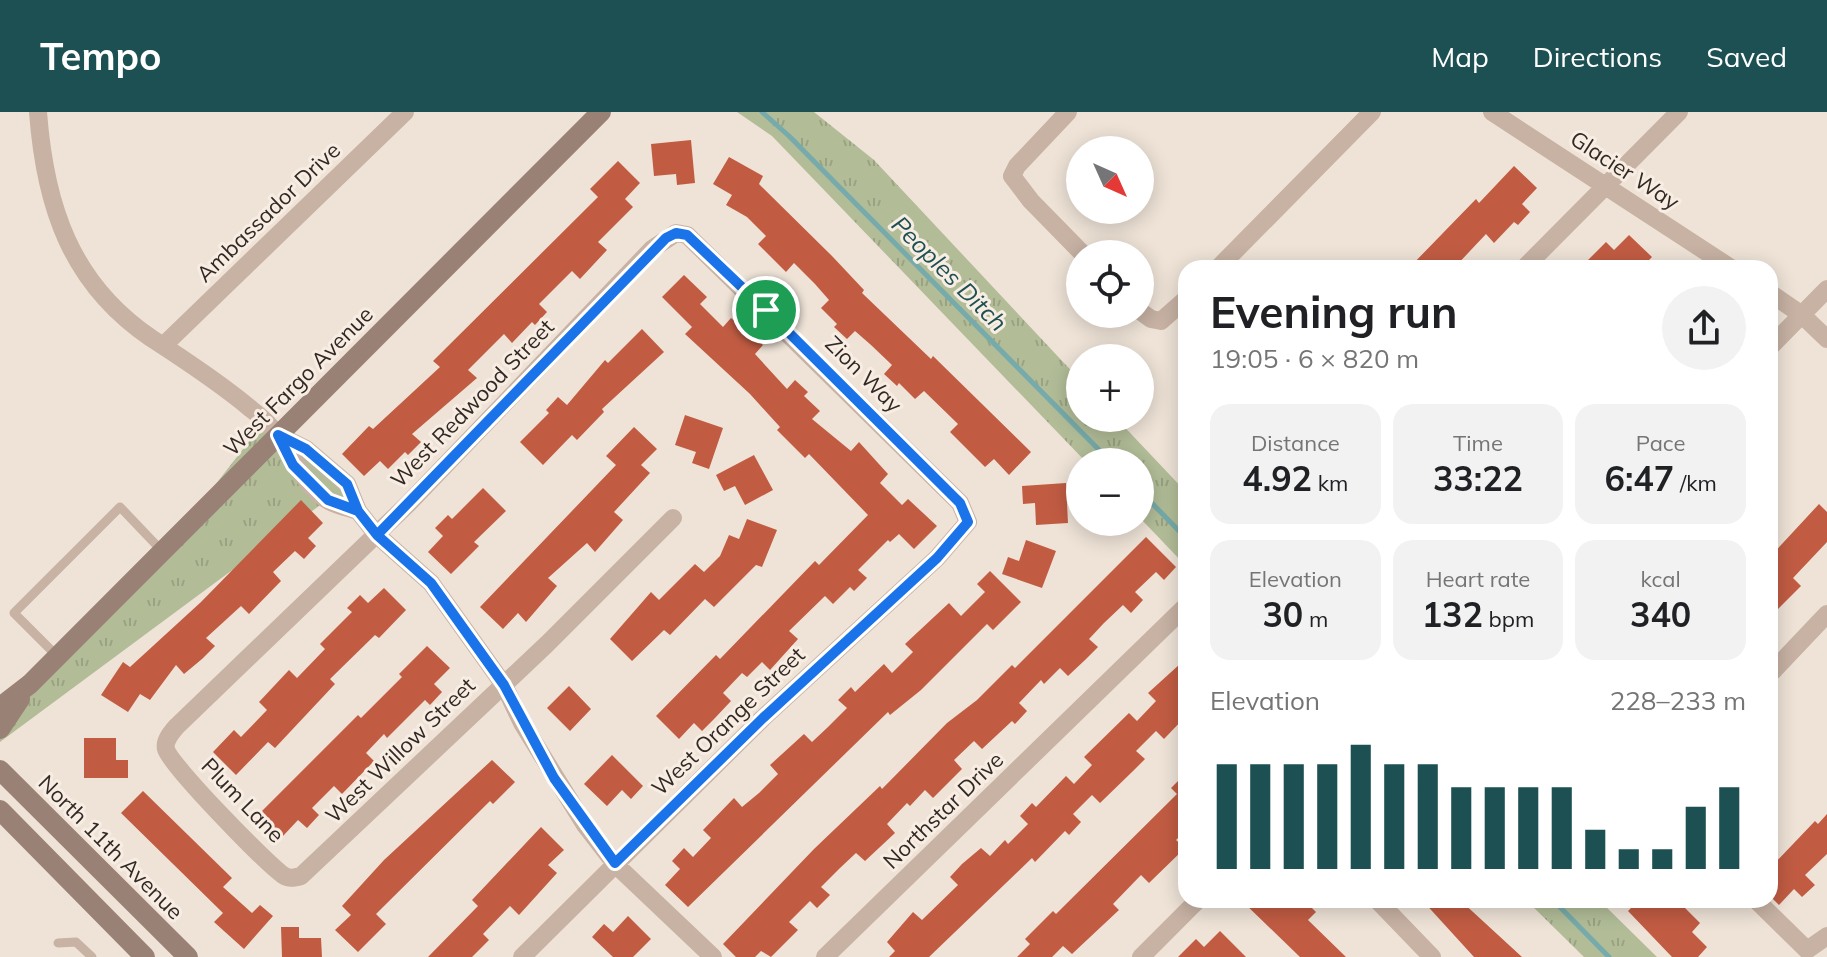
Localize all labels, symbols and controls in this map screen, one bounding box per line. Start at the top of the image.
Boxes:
text: Tempo [40,32,162,80]
text: Map [1431,39,1489,74]
text: Directions [1533,39,1662,74]
text: Saved [1706,39,1787,74]
street label: Glacier Way [1565,124,1685,216]
street label: Ambassador Drive [190,136,346,288]
north arrow [1066,136,1154,224]
map controls [1066,136,1154,536]
water label: Peoples Ditch [886,209,1014,337]
button: locate [1066,240,1154,328]
pin [732,276,800,344]
text: Evening run [1210,284,1457,339]
button: share [1662,286,1746,370]
icon: arrive [744,288,788,332]
street label: West Fargo Avenue [217,300,379,462]
street label: West Redwood Street [384,313,560,493]
street label: Zion Way [820,330,909,419]
text: 19:05 · 6 × 820 m [1210,342,1419,375]
button: + [1066,344,1154,432]
text: Distance [1251,429,1340,457]
text: Time [1453,429,1503,457]
text: Pace [1636,429,1685,457]
button: − [1066,448,1154,536]
text: 4.92 [1242,457,1312,500]
text: 33:22 [1433,457,1523,500]
text: 6:47 [1605,457,1674,500]
text: km [1312,469,1348,497]
text: /km [1674,469,1717,497]
text: Elevation [1249,565,1342,593]
text: Heart rate [1426,565,1530,593]
text: kcal [1641,565,1681,593]
text: 30 [1262,593,1303,636]
text: 132 [1422,593,1483,636]
text: 340 [1630,593,1691,636]
text: m [1303,605,1328,633]
text: bpm [1483,605,1534,633]
street label: West Orange Street [646,641,811,801]
street label: West Willow Street [319,671,481,829]
text: Elevation [1210,684,1320,717]
text: 228–233 m [1610,684,1746,717]
street label: Northstar Drive [877,745,1009,875]
street label: Plum Lane [196,752,290,848]
street label: North 11th Avenue [33,769,189,925]

